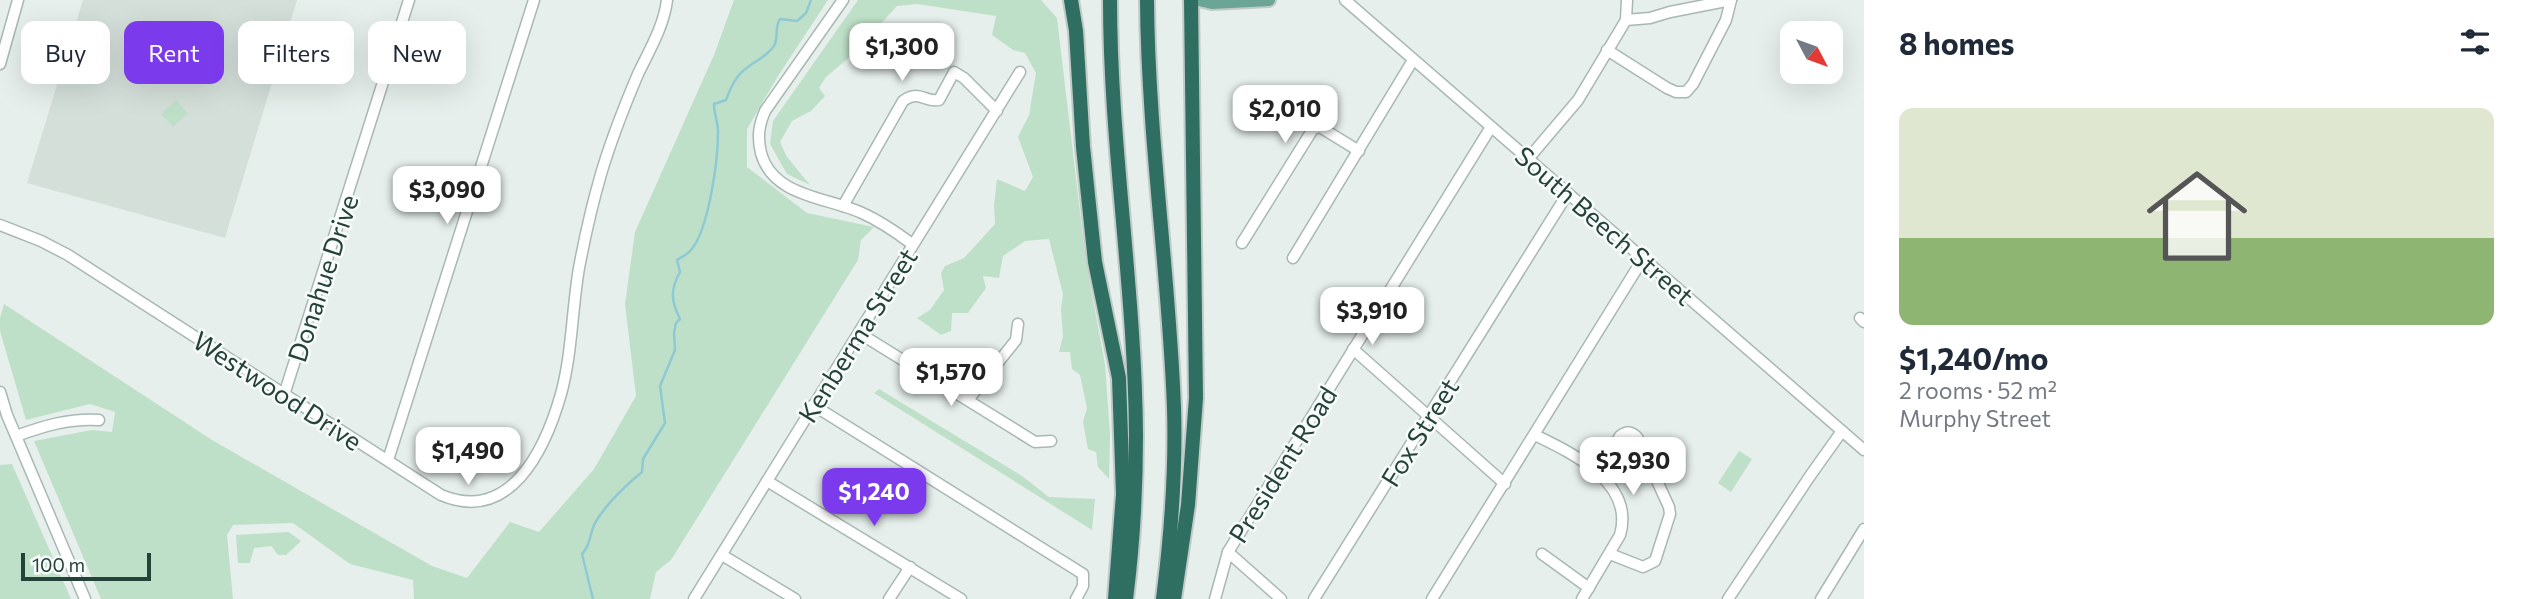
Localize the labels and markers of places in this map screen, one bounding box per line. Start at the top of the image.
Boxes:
pin: $1,300 [845,24,959,83]
pin: $2,010 [1228,86,1342,145]
pin: $3,090 [390,166,504,226]
pin: $3,910 [1315,288,1429,347]
pin: $1,570 [894,348,1008,408]
pin: $1,490 [411,428,525,487]
pin: $2,930 [1576,438,1690,497]
pin: $1,240 [817,468,931,528]

